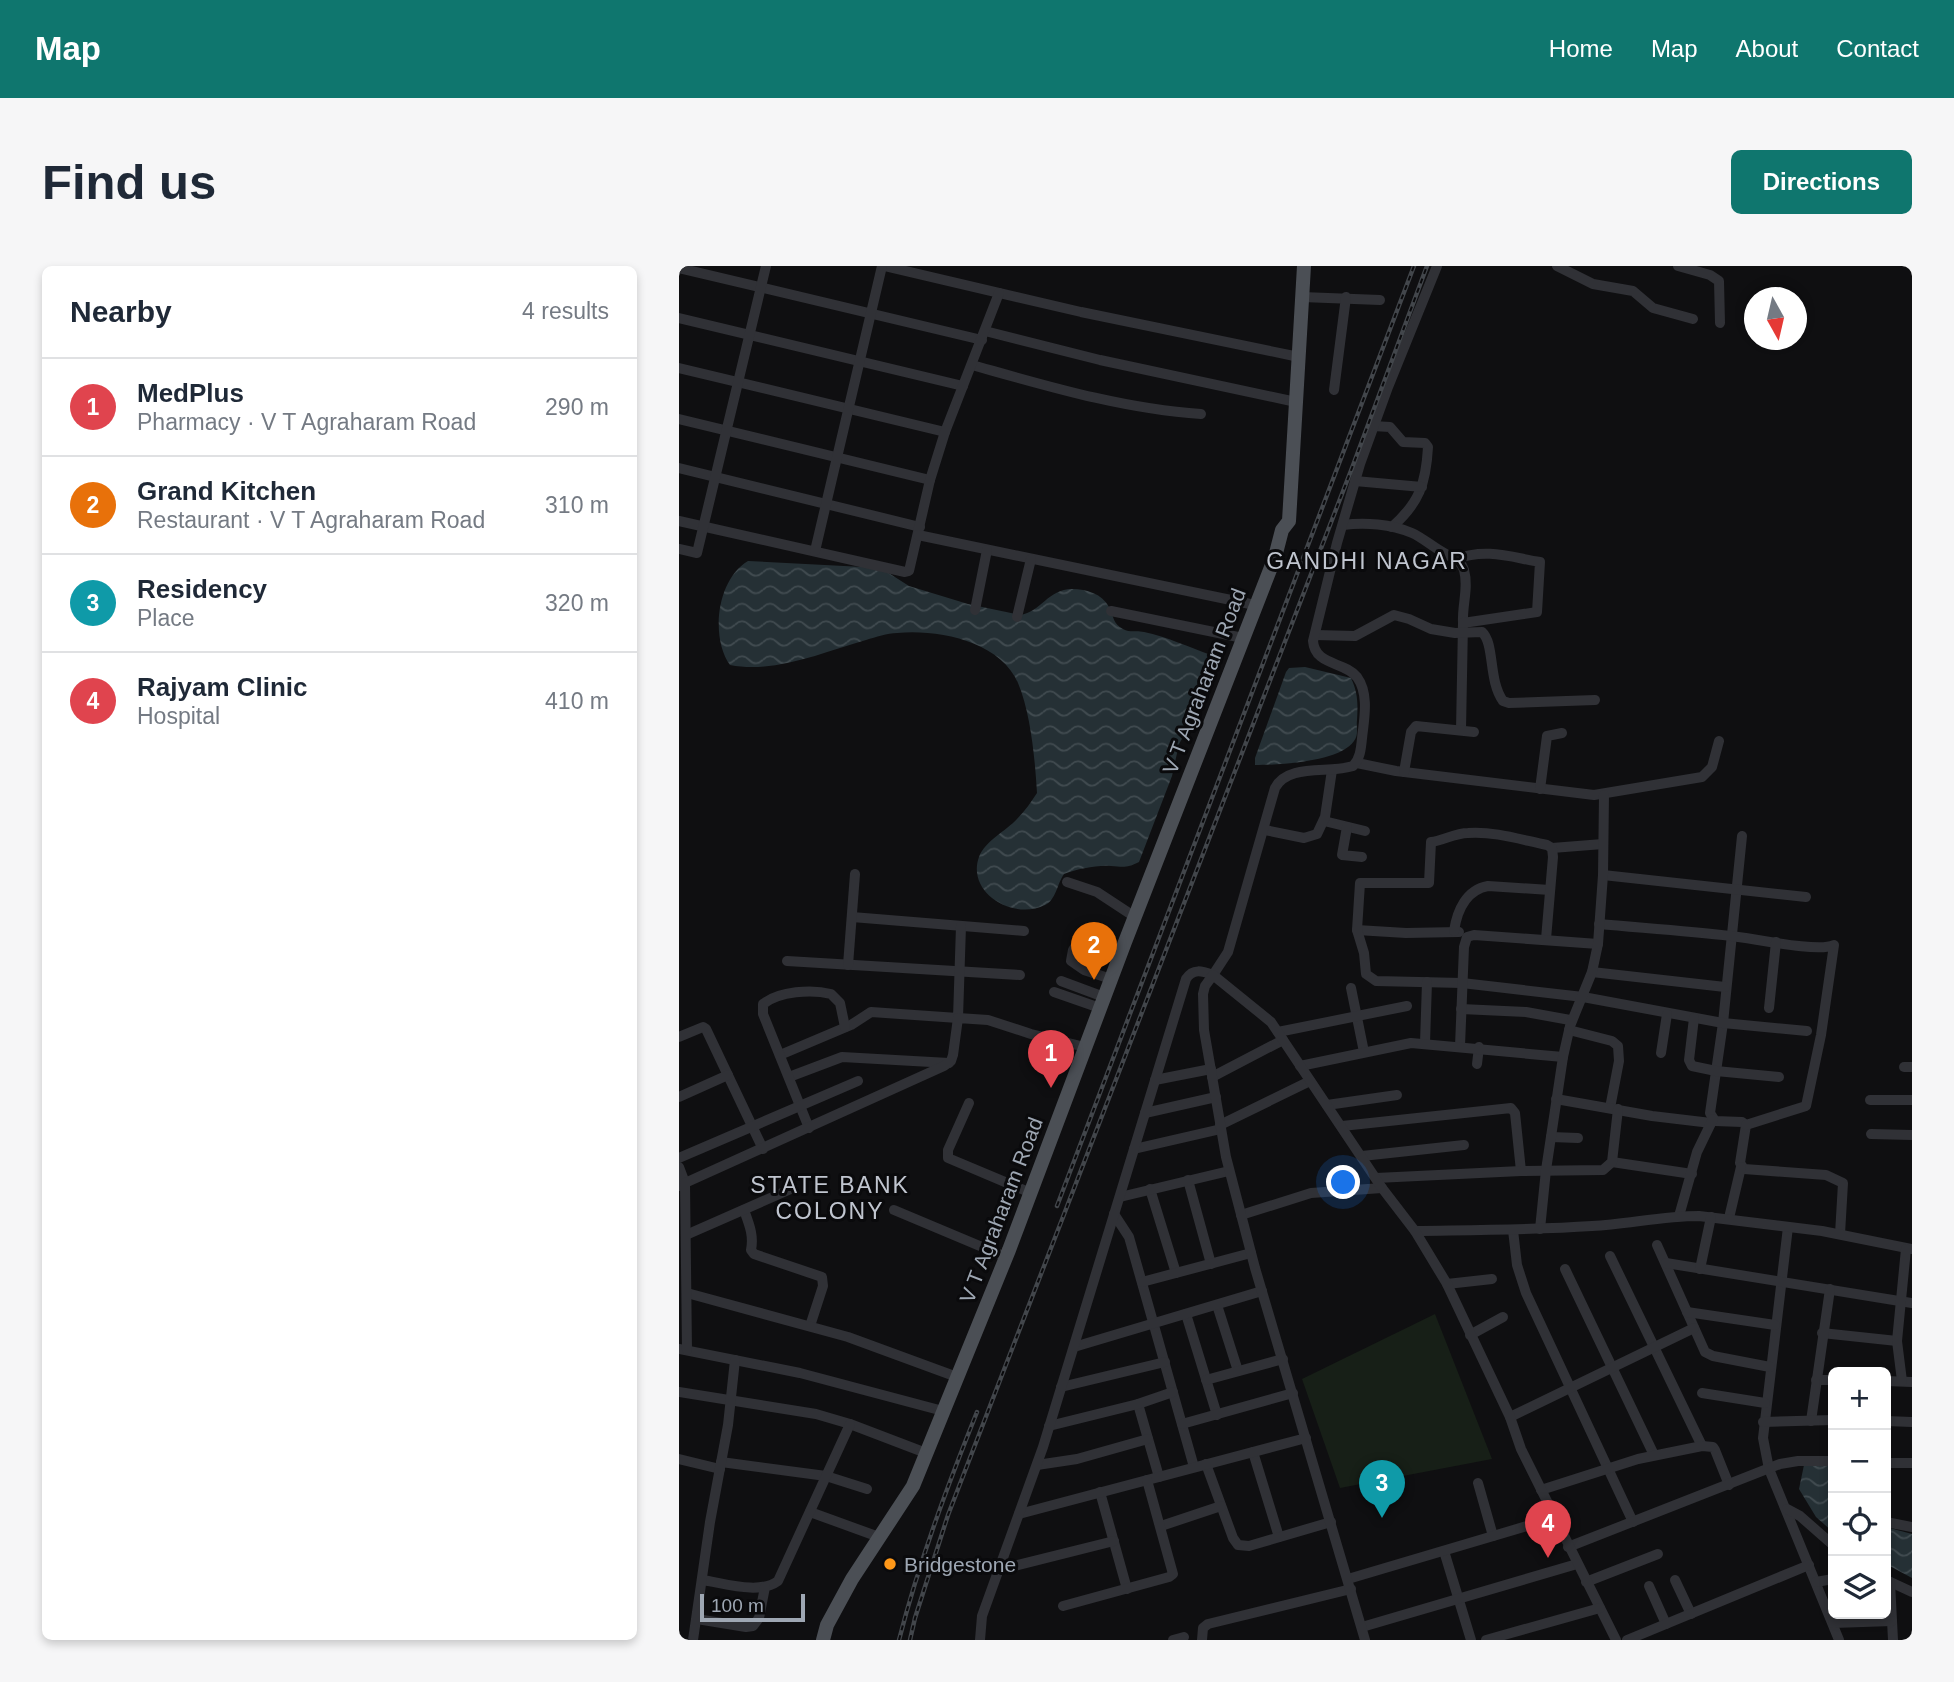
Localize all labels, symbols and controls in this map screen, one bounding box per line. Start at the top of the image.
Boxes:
text: Map [35,30,101,67]
text: Home [1549,35,1613,62]
text: Map [1651,35,1698,62]
text: About [1736,35,1798,62]
text: Contact [1836,35,1919,62]
button: Directions [1731,150,1912,214]
text: Find us [42,155,216,209]
north arrow [1744,287,1807,350]
text: Nearby [70,295,172,328]
text: 4 results [522,298,609,324]
text: MedPlus [137,378,244,408]
text: 1 [87,394,99,420]
text: 290 m [545,394,609,420]
text: Pharmacy · V T Agraharam Road [137,409,476,435]
text: Grand Kitchen [137,476,316,506]
text: 2 [87,492,99,518]
text: 310 m [545,492,609,518]
text: Restaurant · V T Agraharam Road [137,507,485,533]
district label: GANDHI NAGAR [1266,548,1468,574]
text: Residency [137,574,267,604]
street label: V T Agraharam Road [1158,585,1250,777]
text: 3 [87,590,99,616]
text: 320 m [545,590,609,616]
text: Place [137,605,195,631]
text: Rajyam Clinic [137,672,308,702]
text: 4 [87,688,99,714]
text: 410 m [545,688,609,714]
text: Hospital [137,703,220,729]
pin: 2 [1071,922,1117,980]
pin: 1 [1028,1030,1074,1088]
street label: V T Agraharam Road [955,1114,1047,1306]
your location [1326,1165,1360,1199]
district label: STATE BANK COLONY [750,1172,910,1224]
map controls [1828,1367,1891,1619]
button: + [1828,1367,1891,1430]
button: − [1828,1430,1891,1493]
pin: 3 [1359,1460,1405,1518]
button: locate [1828,1493,1891,1556]
pin: 4 [1525,1500,1571,1558]
place label: Bridgestone [904,1553,1016,1576]
marker: Bridgestone [882,1556,898,1572]
button: layers [1828,1556,1891,1619]
scale bar [700,1591,805,1623]
text: 100 m [711,1595,764,1616]

